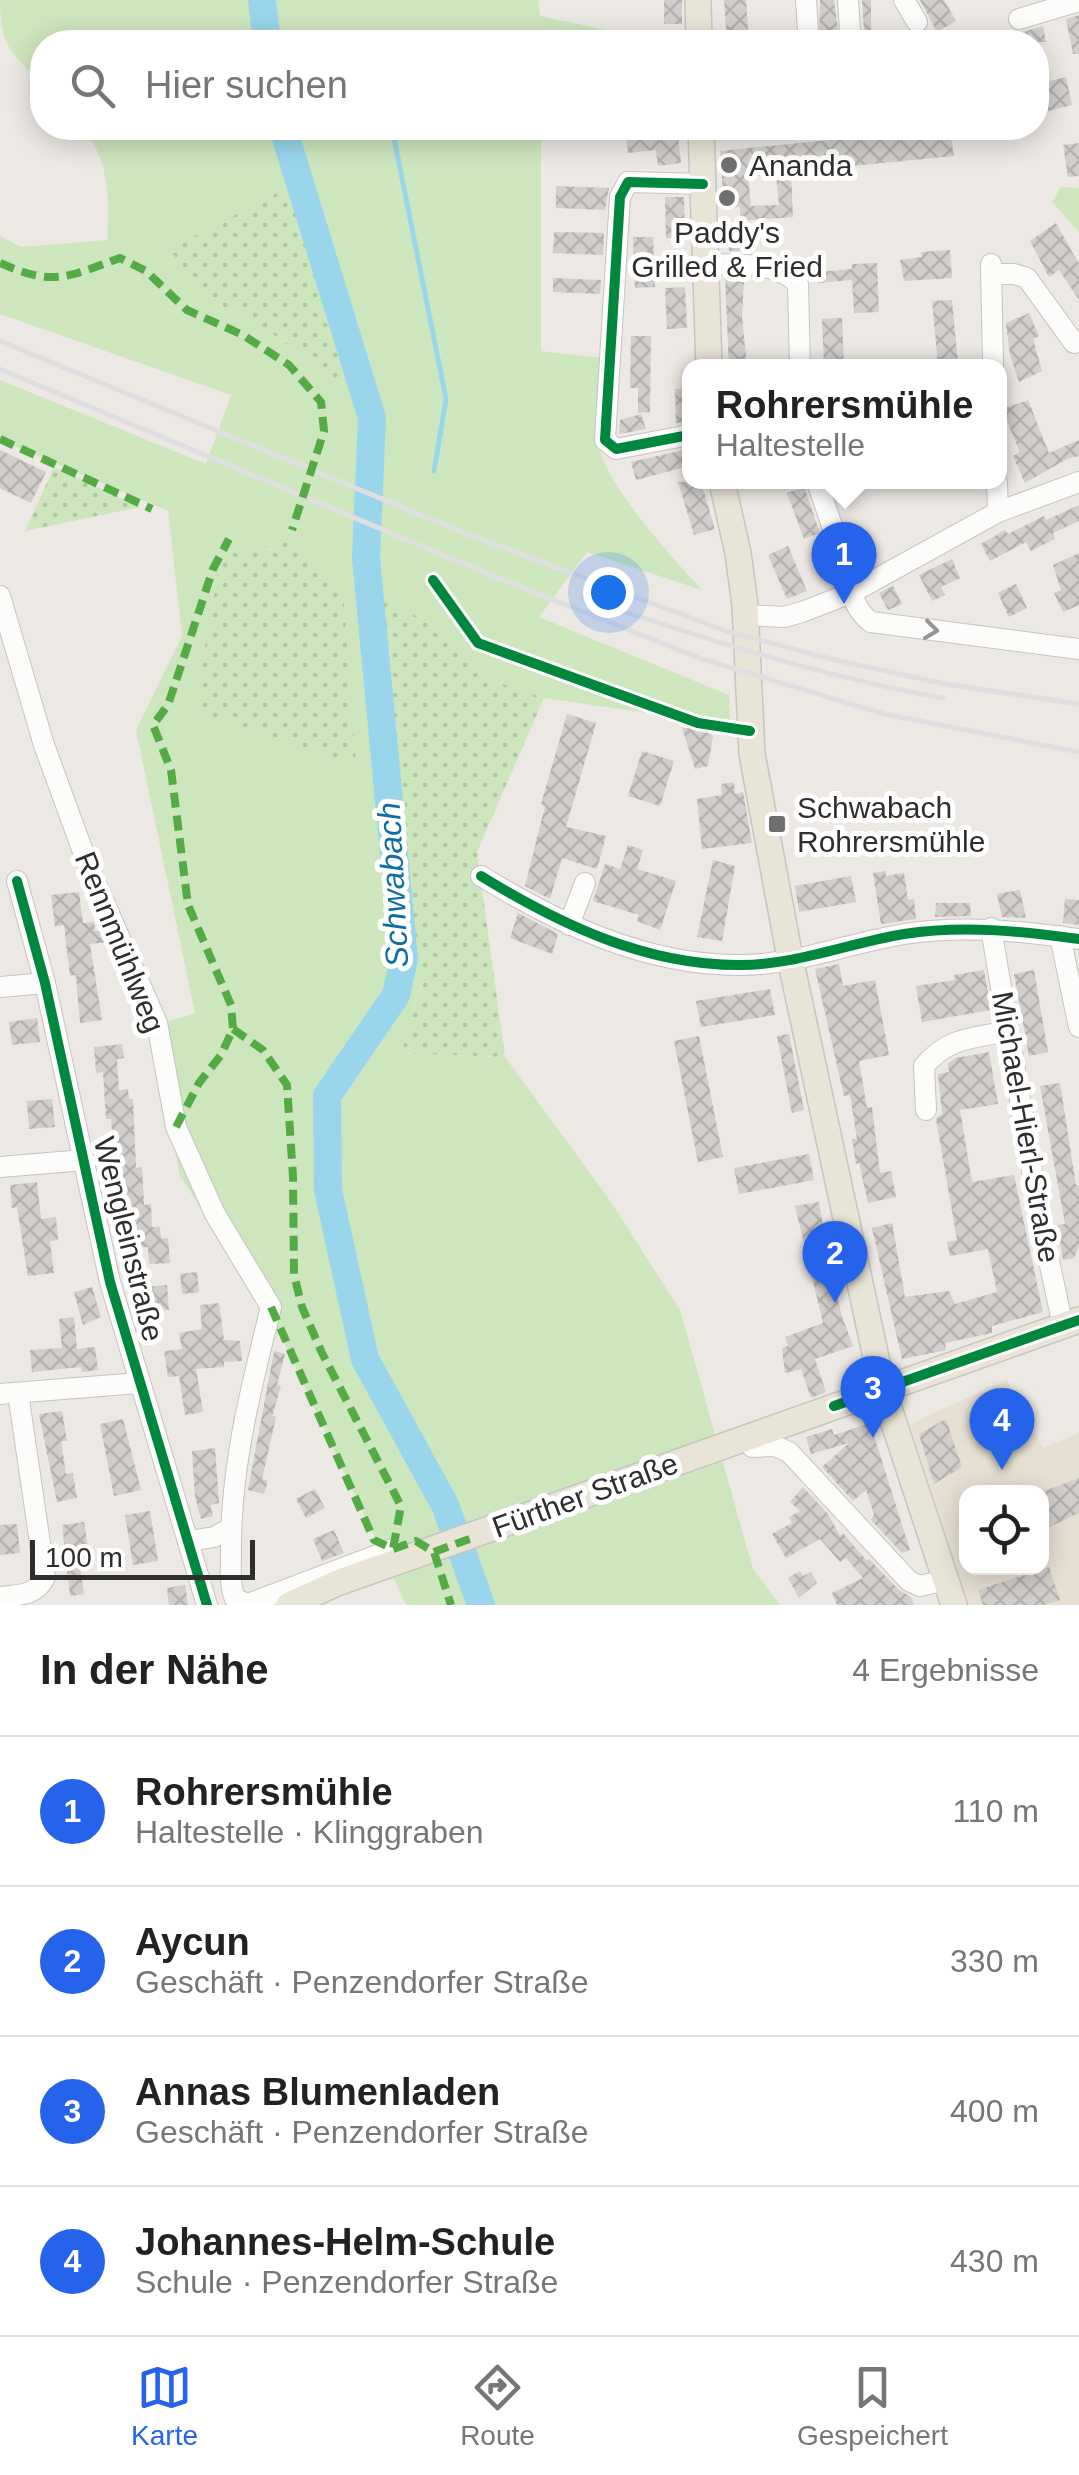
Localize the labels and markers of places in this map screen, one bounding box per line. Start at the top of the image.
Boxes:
place label: Ananda [749,149,853,182]
marker: Ananda [718,154,740,176]
marker: Paddy's Grilled & Fried [716,187,738,209]
place label: Paddy's Grilled & Fried [631,216,823,283]
pin: 1 [812,522,876,604]
place label: Schwabach Rohrersmühle [797,791,985,858]
marker: Schwabach Rohrersmühle [766,813,788,835]
pin: 2 [802,1220,868,1303]
pin: 3 [840,1356,906,1438]
pin: 4 [970,1388,1034,1470]

